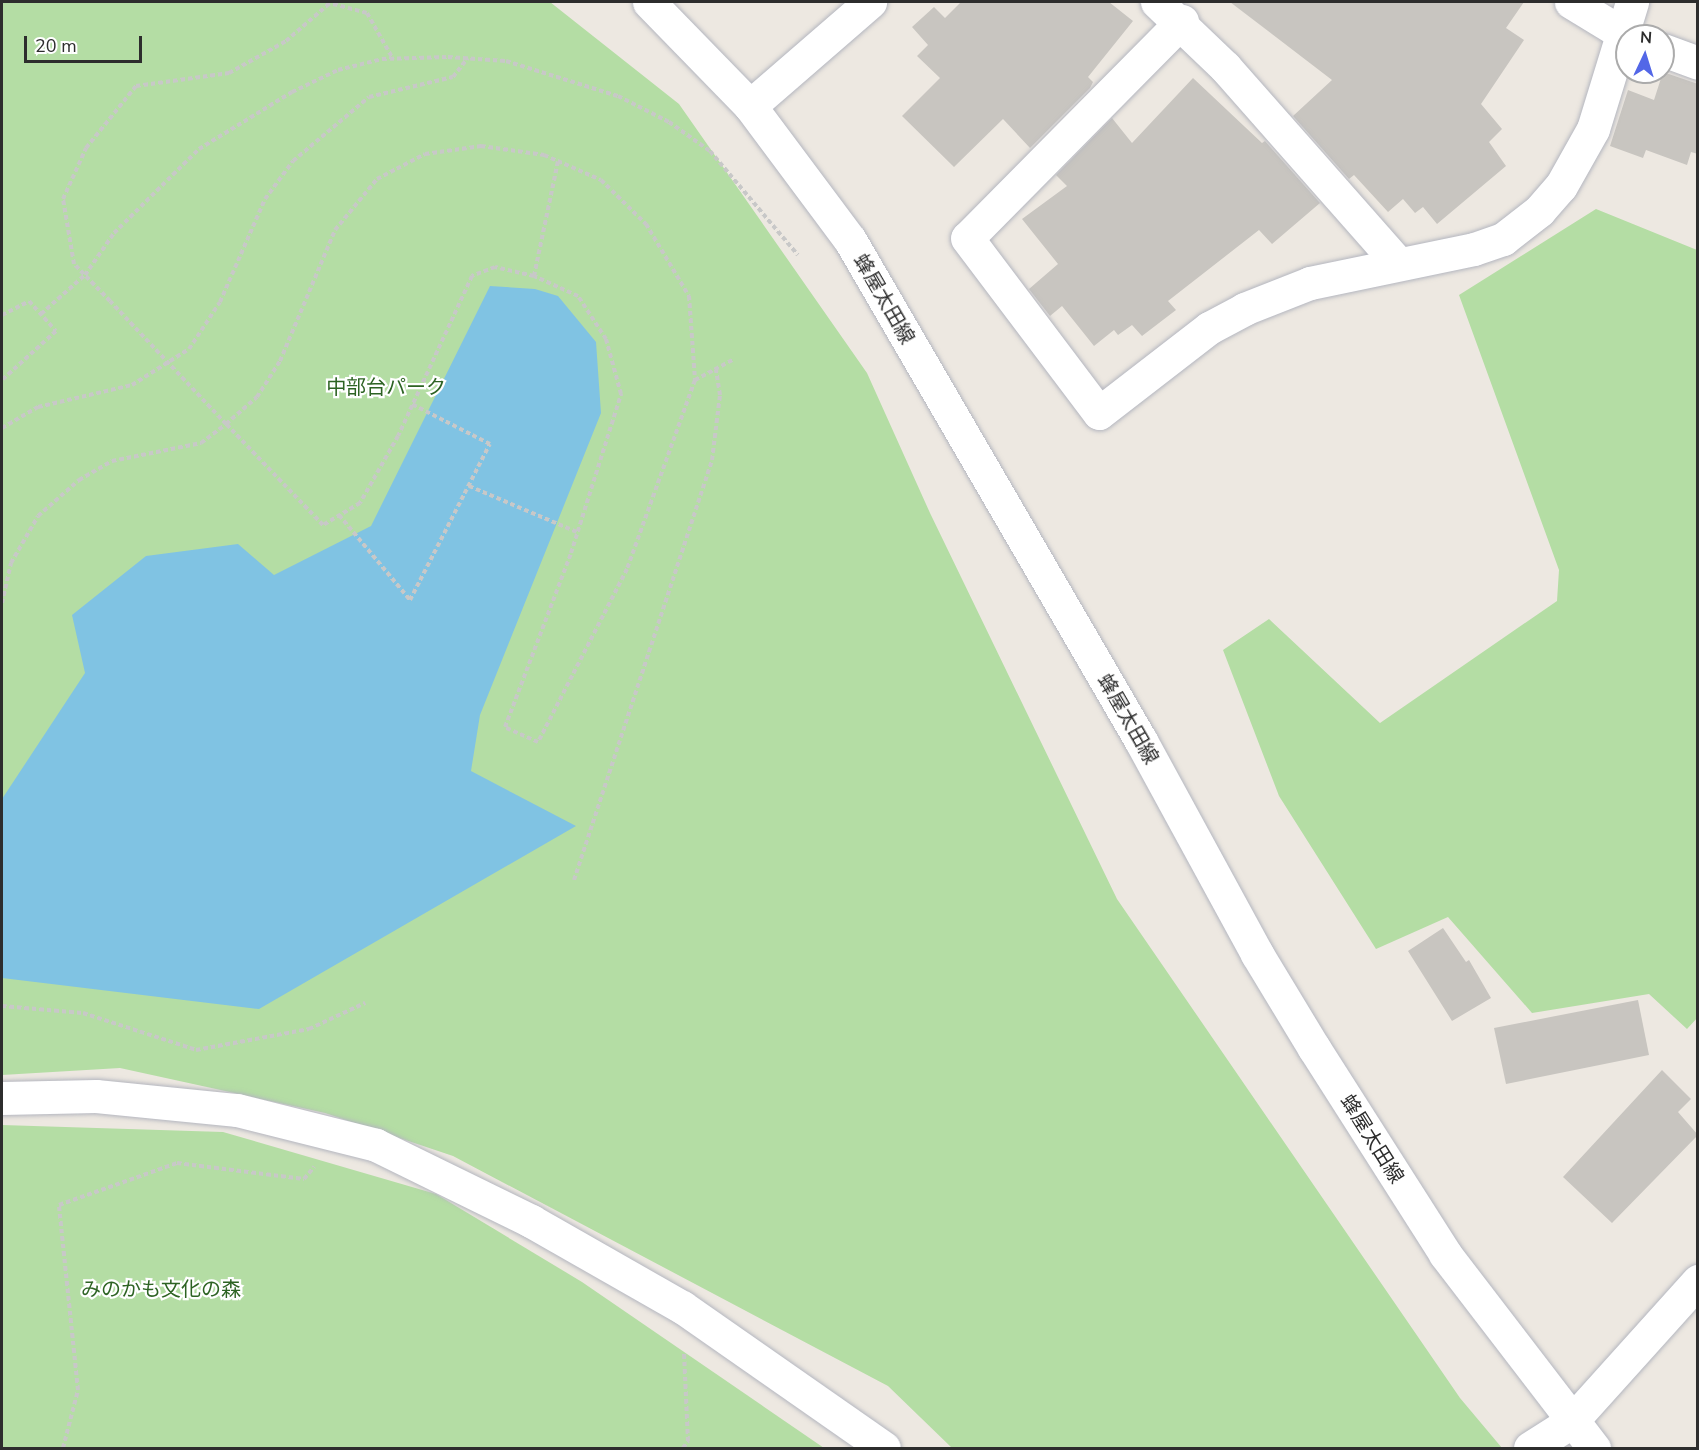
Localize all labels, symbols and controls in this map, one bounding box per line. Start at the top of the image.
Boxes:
scale bar [27,24,146,62]
north arrow [1615,24,1675,84]
text: N [1639,27,1653,49]
text: 20 m [35,34,77,58]
street label: 蜂屋太田線 [849,250,919,348]
park label: 中部台パーク [326,375,446,399]
street label: 蜂屋太田線 [1093,670,1163,768]
street label: 蜂屋太田線 [1335,1090,1409,1188]
park label: みのかも文化の森 [81,1277,241,1301]

